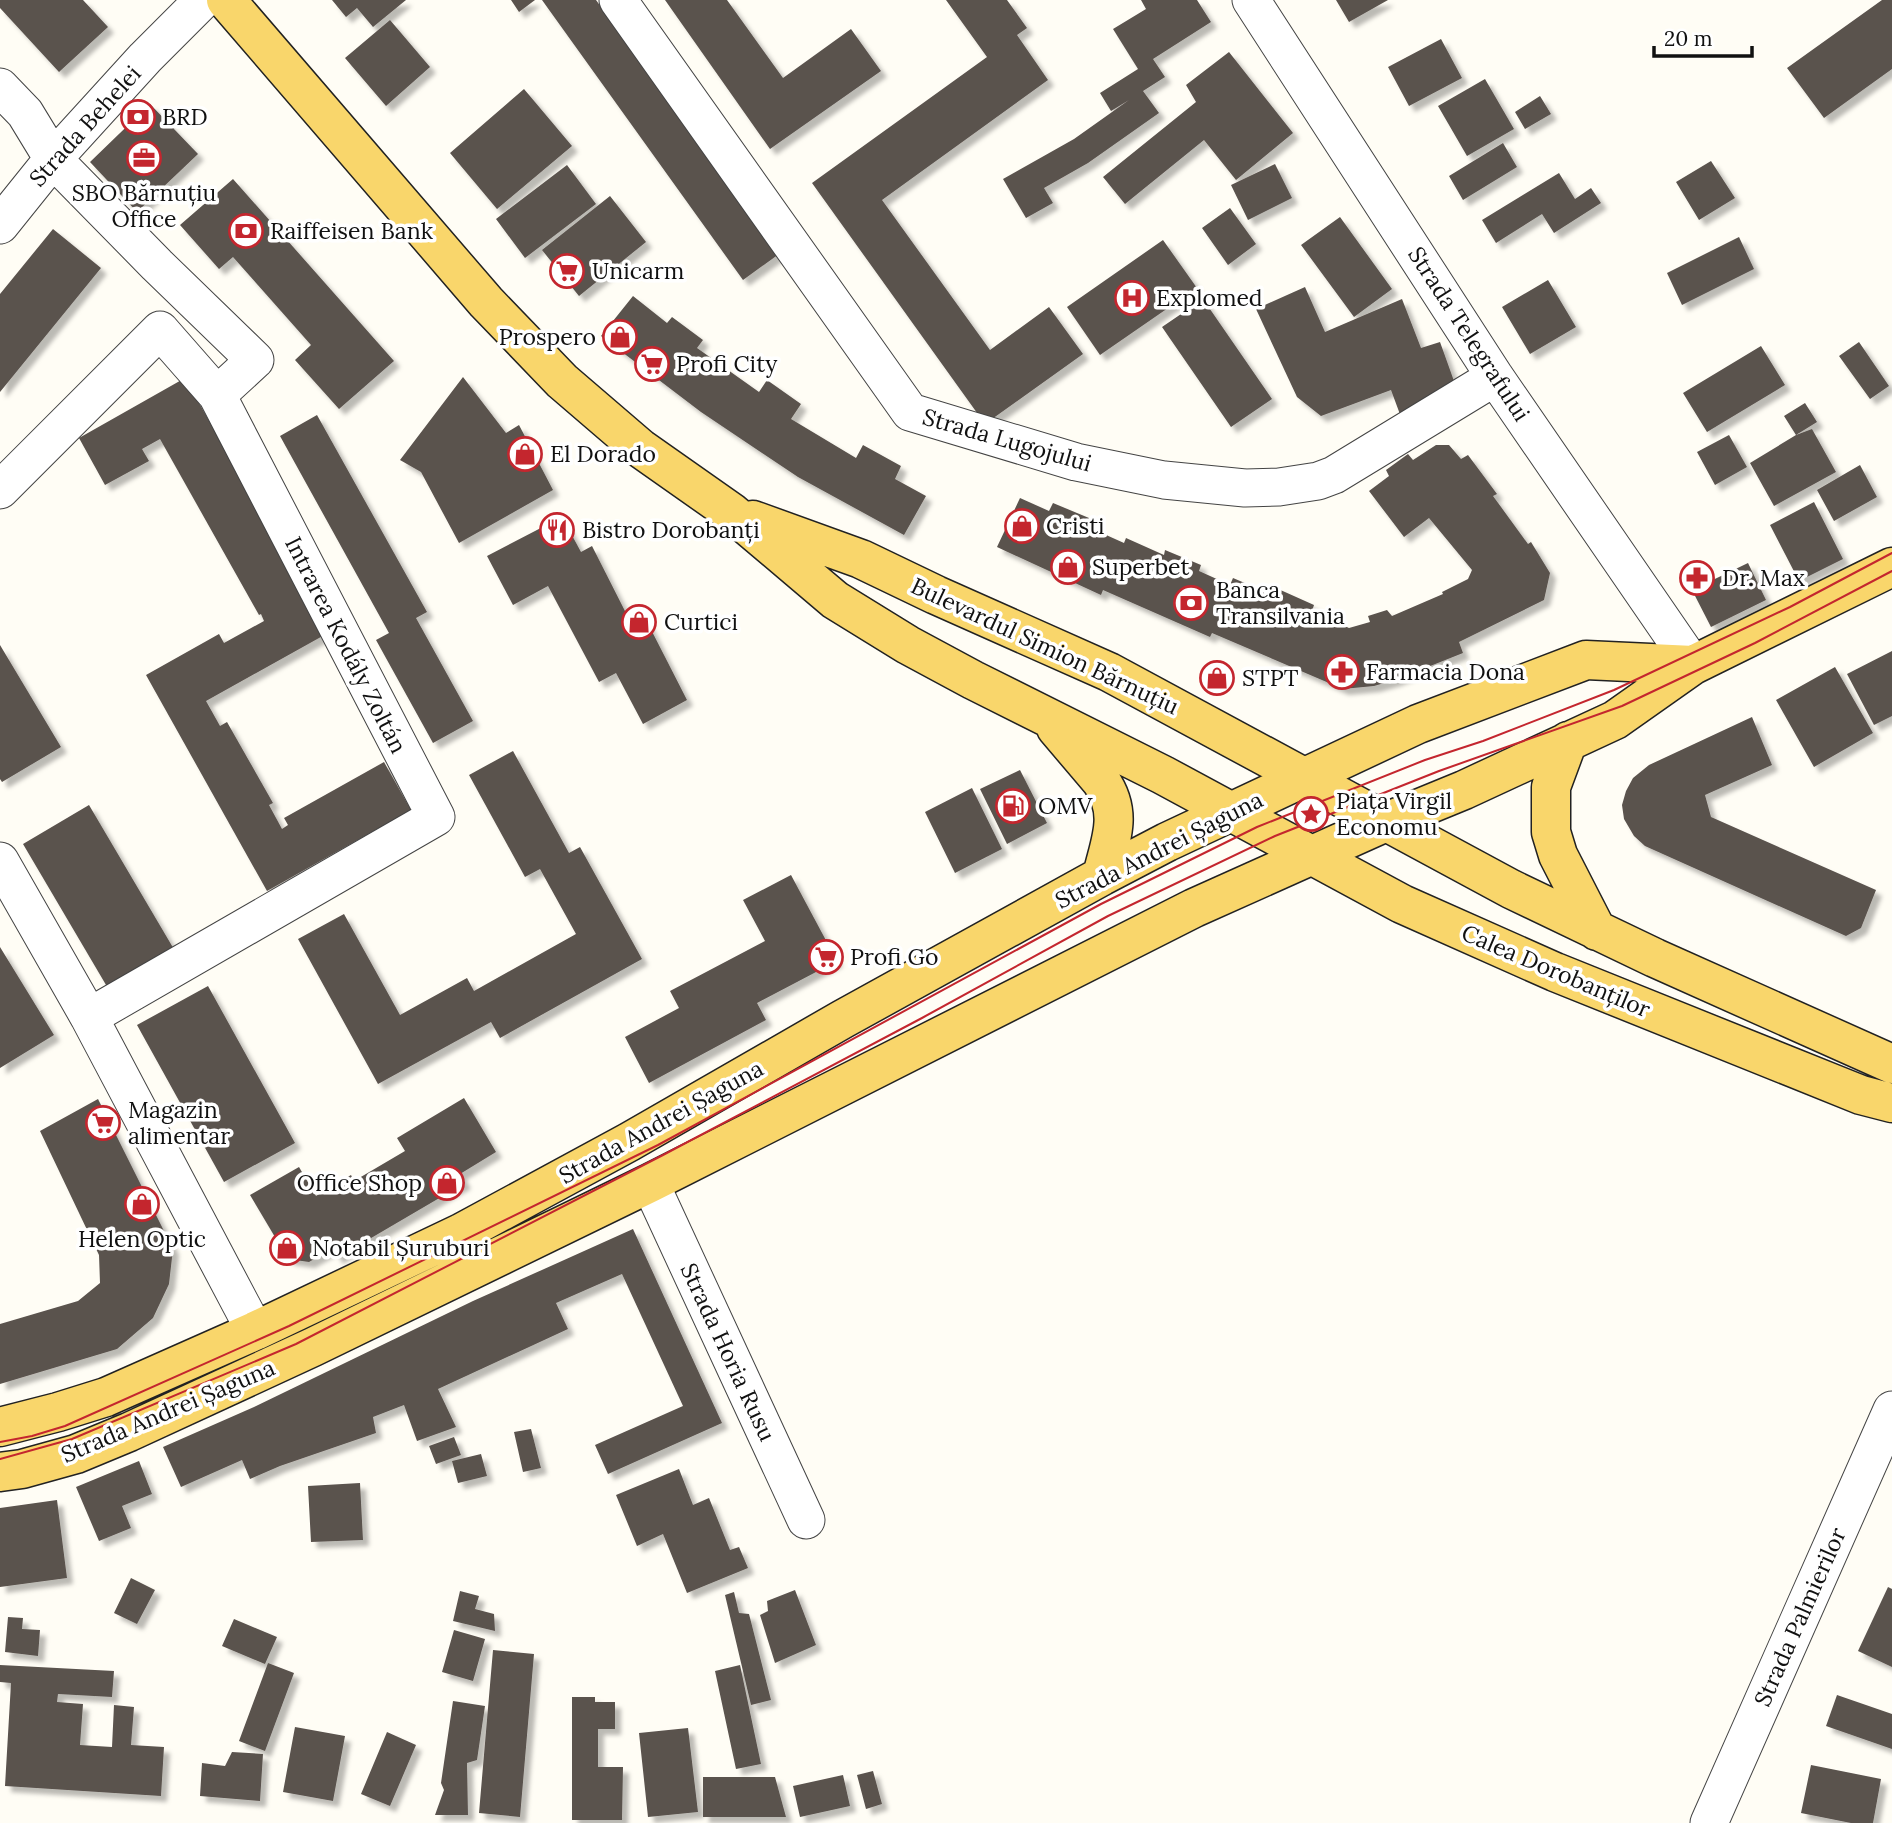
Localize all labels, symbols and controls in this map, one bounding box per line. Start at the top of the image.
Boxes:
scale bar [1654,14,1752,58]
text: 20 m [1664,25,1713,52]
street label: Strada Behelei [23,59,147,192]
bank icon: BRD [119,98,157,136]
place label: BRD [162,102,208,131]
office icon: SBO Bărnuțiu Office [125,139,163,177]
place label: SBO Bărnuțiu Office [72,178,217,233]
bank icon: Raiffeisen Bank [227,212,265,250]
place label: Raiffeisen Bank [270,216,434,245]
street label: Strada Telegrafului [1402,241,1537,426]
supermarket icon: Unicarm [548,252,586,290]
place label: Unicarm [592,256,684,285]
hospital icon: Explomed [1113,279,1151,317]
place label: Explomed [1156,283,1263,312]
shop icon: Prospero [601,318,639,356]
place label: Prospero [499,322,596,351]
supermarket icon: Profi City [633,345,671,383]
place label: Profi City [676,349,778,378]
street label: Strada Lugojului [919,402,1095,478]
shop icon: El Dorado [506,435,544,473]
place label: El Dorado [550,439,656,468]
shop icon: Cristi [1003,507,1041,545]
restaurant icon: Bistro Dorobanți [538,511,576,549]
place label: Cristi [1046,511,1105,540]
place label: Bistro Dorobanți [582,515,760,544]
street label: Intrarea Kodály Zoltán [279,532,414,758]
shop icon: Superbet [1049,548,1087,586]
place label: Superbet [1092,552,1189,581]
pharmacy icon: Dr. Max [1678,559,1716,597]
place label: Dr. Max [1722,563,1805,592]
street label: Bulevardul Simion Bărnuțiu [907,571,1184,721]
place label: Banca Transilvania [1216,575,1345,630]
bank icon: Banca Transilvania [1172,584,1210,622]
shop icon: Curtici [620,603,658,641]
place label: Curtici [664,607,738,636]
pharmacy icon: Farmacia Dona [1323,653,1361,691]
place label: Farmacia Dona [1366,657,1525,686]
shop icon: STPT [1198,659,1236,697]
place label: STPT [1242,663,1299,692]
street label: Strada Andrei Șaguna [1050,785,1268,915]
place label: Piața Virgil Economu [1336,786,1452,841]
fuel station icon: OMV [994,787,1032,825]
place label: OMV [1038,791,1093,820]
place icon: Piața Virgil Economu [1292,795,1330,833]
street label: Calea Dorobanților [1457,918,1655,1023]
supermarket icon: Profi Go [807,938,845,976]
place label: Profi Go [850,942,938,971]
street label: Strada Andrei Șaguna [553,1053,768,1190]
place label: Magazin alimentar [128,1095,230,1150]
supermarket icon: Magazin alimentar [84,1104,122,1142]
shop icon: Office Shop [428,1164,466,1202]
place label: Office Shop [297,1168,422,1197]
shop icon: Helen Optic [123,1185,161,1223]
place label: Helen Optic [78,1224,206,1253]
shop icon: Notabil Șuruburi [268,1229,306,1267]
place label: Notabil Șuruburi [312,1233,490,1262]
street label: Strada Horia Rusu [675,1258,782,1446]
street label: Strada Andrei Șaguna [57,1352,279,1469]
street label: Strada Palmierilor [1747,1523,1852,1711]

